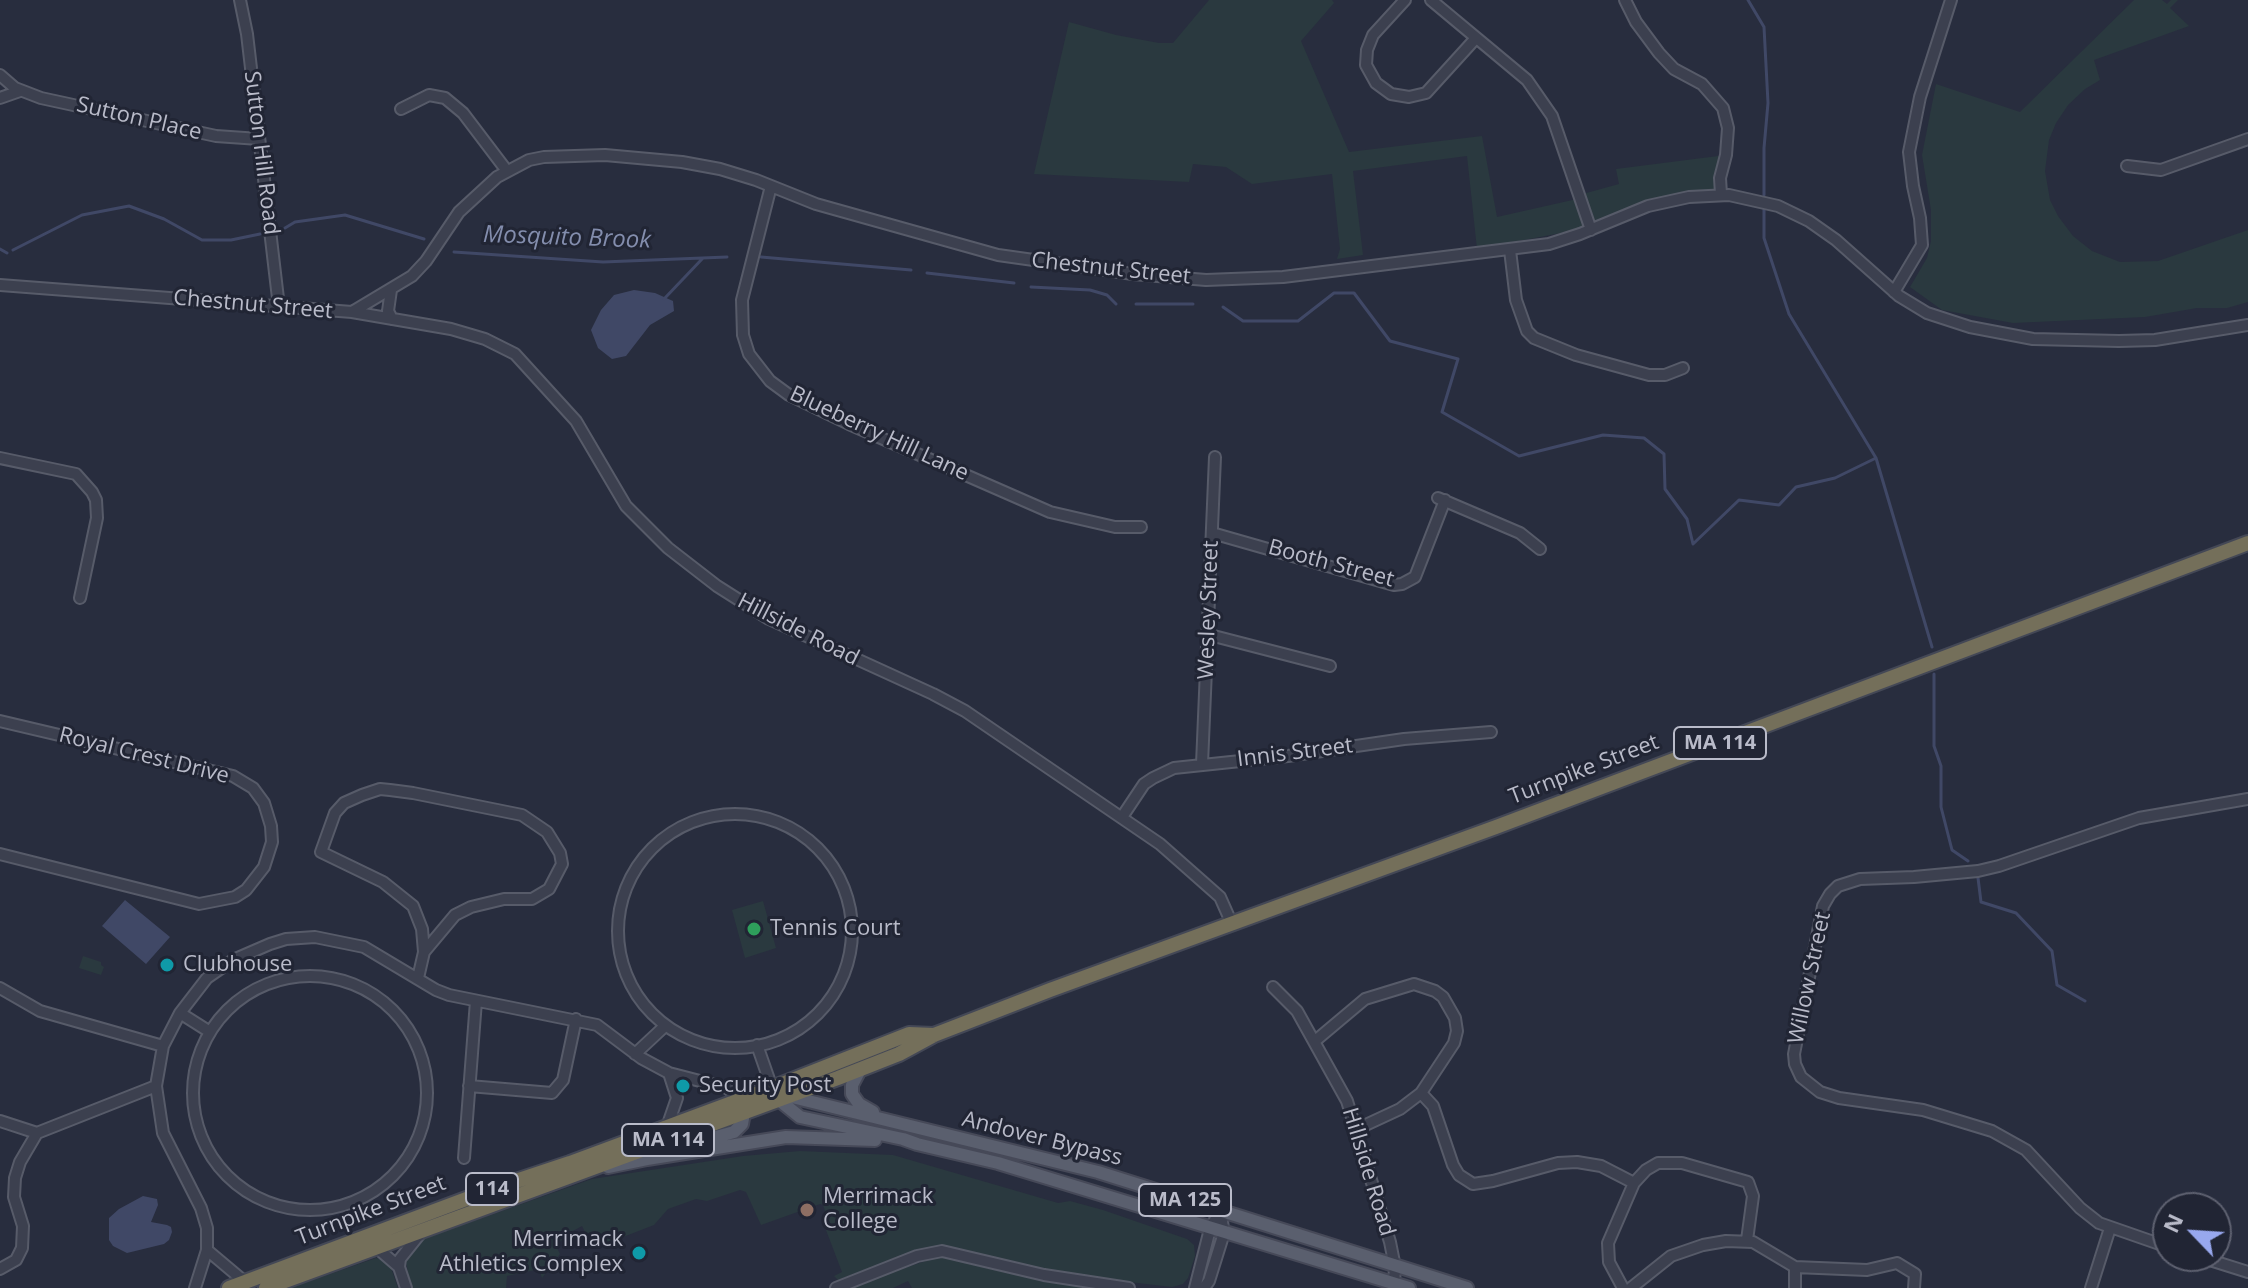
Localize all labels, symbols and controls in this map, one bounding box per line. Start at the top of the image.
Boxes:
street label: Sutton Hill Road [238,70,284,236]
street label: Sutton Place [74,92,204,146]
water label: Mosquito Brook [483,221,651,255]
street label: Chestnut Street [1030,248,1192,290]
street label: Chestnut Street [172,285,334,325]
street label: Blueberry Hill Lane [785,381,973,487]
street label: Booth Street [1265,535,1397,593]
street label: Wesley Street [1193,540,1225,680]
street label: Hillside Road [733,588,863,672]
street label: Royal Crest Drive [56,722,232,790]
road number: MA 114 [1674,727,1766,759]
street label: Turnpike Street [1505,729,1663,811]
street label: Innis Street [1236,733,1354,773]
street label: Willow Street [1783,910,1837,1046]
place label: Tennis Court [770,916,901,942]
marker: Tennis Court [745,920,763,938]
place label: Clubhouse [183,952,292,978]
marker: Clubhouse [158,956,176,974]
place label: Security Post [699,1073,831,1099]
marker: Security Post [674,1077,692,1095]
street label: Hillside Road [1336,1105,1400,1239]
street label: Andover Bypass [959,1106,1125,1172]
road number: MA 114 [622,1124,714,1156]
street label: Turnpike Street [292,1170,450,1252]
road number: 114 [466,1173,518,1205]
place label: Merrimack College [823,1184,933,1236]
road number: MA 125 [1139,1184,1231,1216]
north arrow [2152,1192,2232,1272]
marker: Merrimack College [798,1201,816,1219]
text: N [2155,1208,2189,1237]
place label: Merrimack Athletics Complex [439,1227,623,1278]
marker: Merrimack Athletics Complex [630,1244,648,1262]

